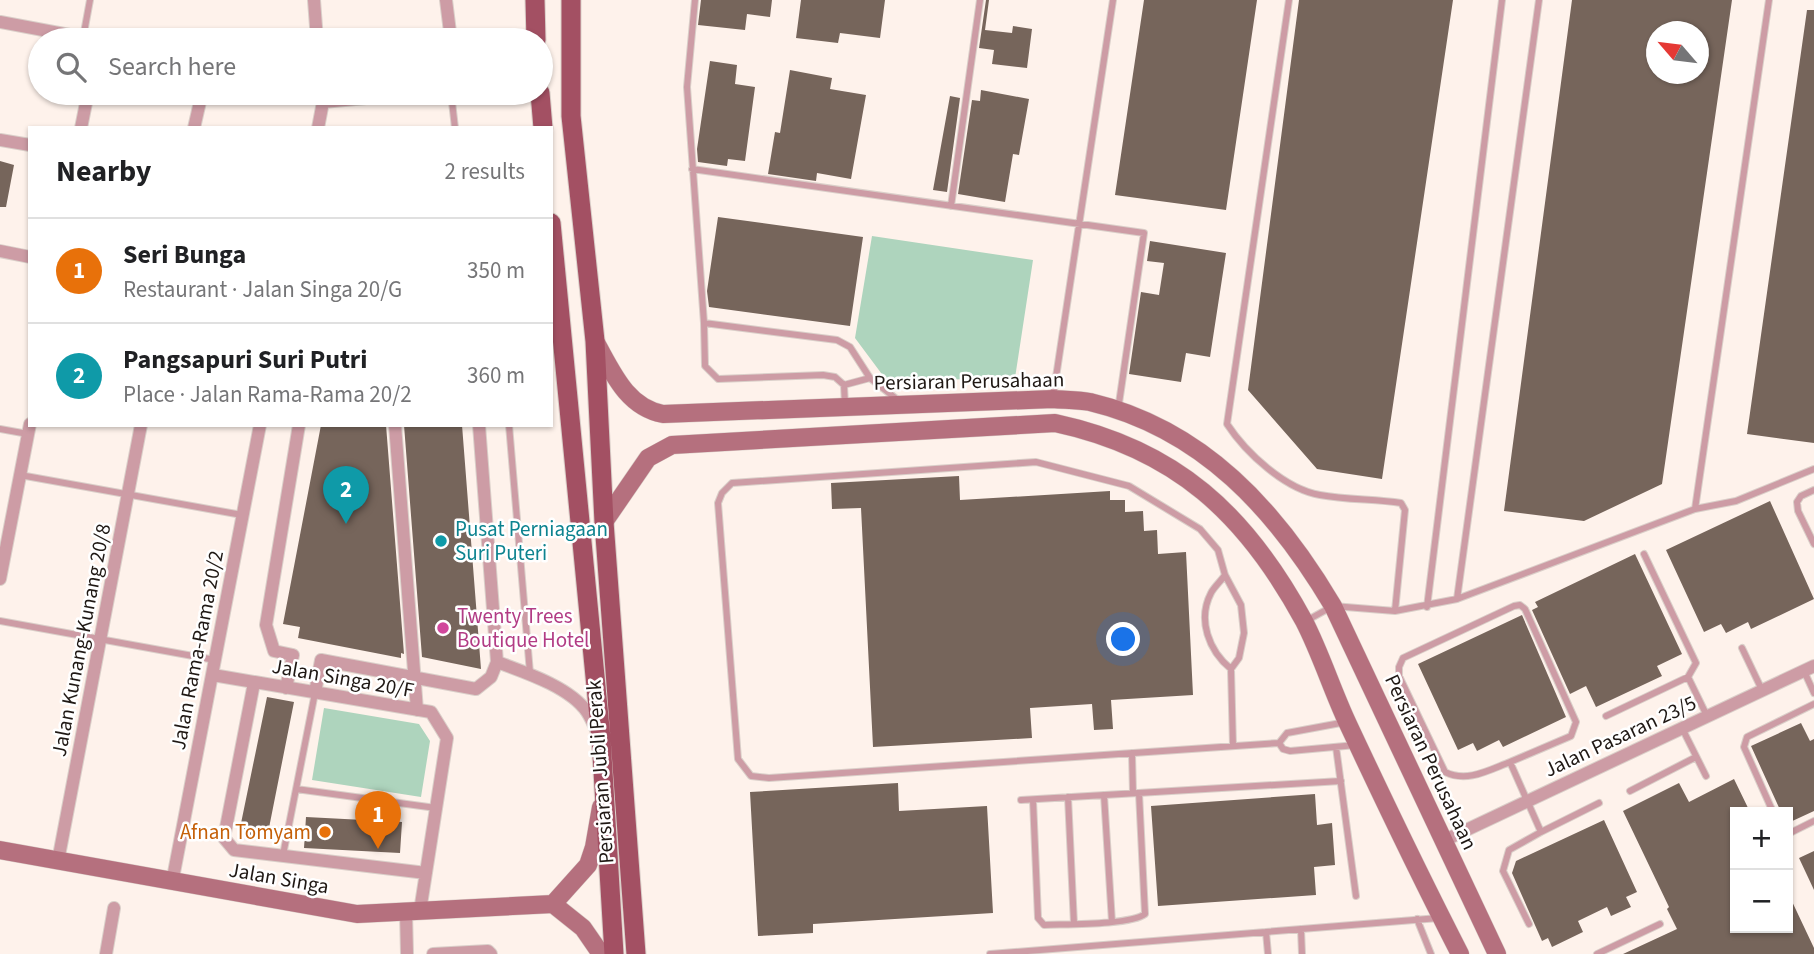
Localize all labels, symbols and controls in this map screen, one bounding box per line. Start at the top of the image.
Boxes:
north arrow [1646,21,1709,84]
search box [28,28,553,105]
icon: search [52,48,90,86]
text: Search here [108,48,236,85]
text: Nearby [56,150,151,193]
text: 2 results [445,155,525,188]
text: Seri Bunga [123,236,246,273]
text: 1 [73,254,85,287]
text: 350 m [467,254,525,287]
text: Restaurant · Jalan Singa 20/G [123,273,402,306]
text: Pangsapuri Suri Putri [123,341,367,378]
text: 2 [73,359,85,392]
text: 360 m [467,359,525,392]
street label: Persiaran Perusahaan [873,364,1065,398]
text: Place · Jalan Rama-Rama 20/2 [123,378,412,411]
pin: 2 [323,466,369,524]
place label: Pusat Perniagaan Suri Puteri [455,514,608,568]
street label: Jalan Kunang-Kunang 20/8 [44,521,118,759]
marker: Pusat Perniagaan Suri Puteri [433,533,449,549]
street label: Jalan Rama-Rama 20/2 [163,548,231,752]
place label: Twenty Trees Boutique Hotel [457,601,589,655]
marker: Twenty Trees Boutique Hotel [435,620,451,636]
your location [1106,622,1140,656]
street label: Jalan Singa 20/F [270,651,416,705]
street label: Persiaran Perusahaan [1377,669,1485,855]
street label: Persiaran Jubli Perak [579,679,621,865]
street label: Jalan Pasaran 23/5 [1539,688,1701,784]
pin: 1 [355,791,401,849]
map controls [1730,807,1793,933]
button: + [1730,807,1793,870]
place label: Afnan Tomyam [180,817,311,847]
marker: Afnan Tomyam [317,824,333,840]
street label: Jalan Singa [227,854,331,902]
button: − [1730,870,1793,933]

